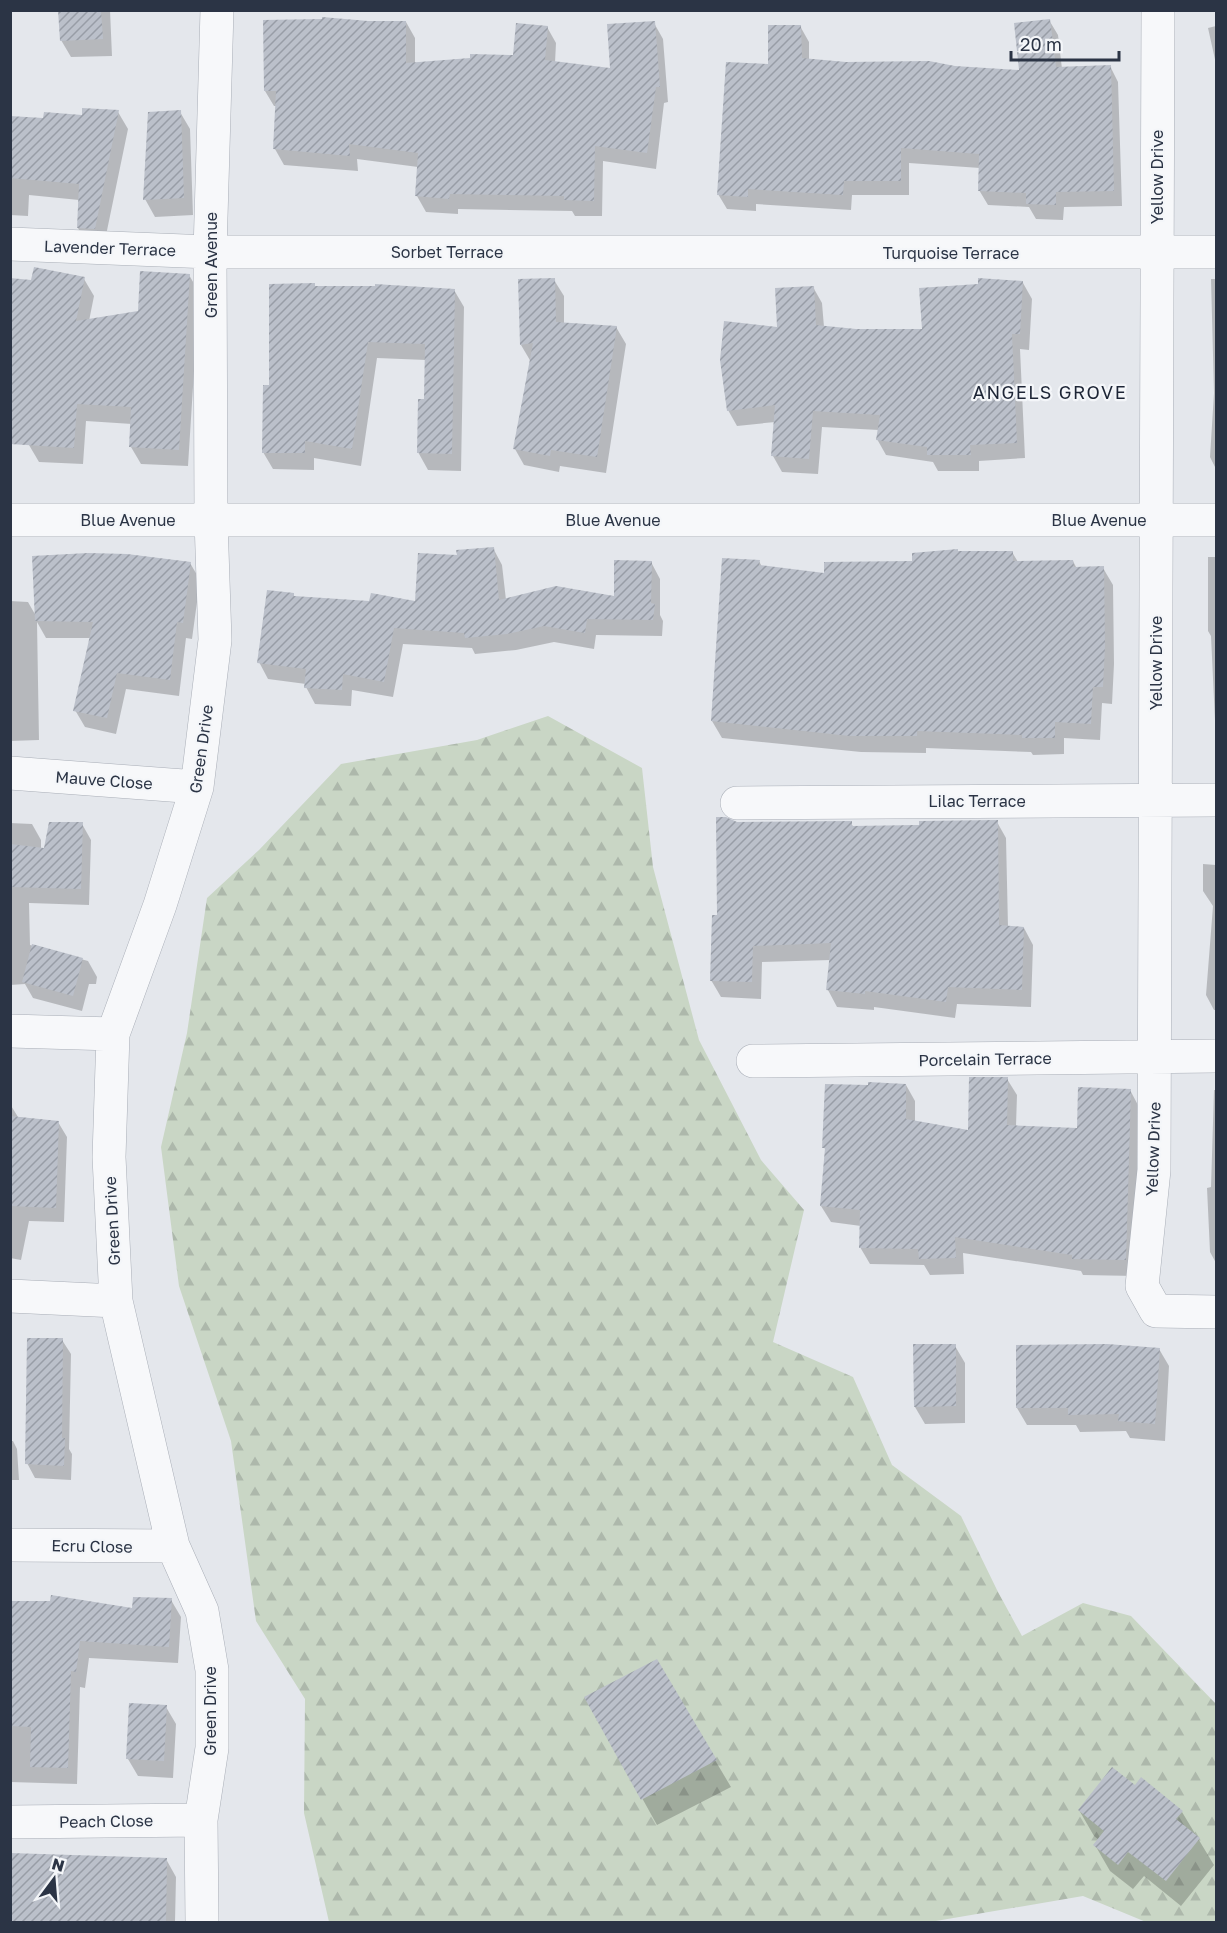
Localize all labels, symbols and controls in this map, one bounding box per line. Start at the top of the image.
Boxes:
scale bar [1011,24,1119,62]
text: 20 m [1020,33,1062,55]
street label: Yellow Drive [1147,130,1167,224]
street label: Green Avenue [201,212,221,318]
street label: Lavender Terrace [44,236,176,260]
street label: Sorbet Terrace [391,242,503,262]
street label: Turquoise Terrace [883,243,1019,263]
district label: ANGELS GROVE [973,381,1127,403]
street label: Blue Avenue [80,510,176,530]
street label: Blue Avenue [565,510,661,530]
street label: Blue Avenue [1051,510,1147,530]
street label: Yellow Drive [1146,616,1166,710]
street label: Green Drive [185,703,217,795]
street label: Mauve Close [55,767,153,793]
street label: Lilac Terrace [928,791,1026,811]
street label: Porcelain Terrace [918,1048,1052,1070]
street label: Yellow Drive [1141,1101,1165,1197]
street label: Green Drive [100,1176,124,1266]
street label: Ecru Close [51,1535,133,1557]
street label: Green Drive [200,1666,220,1756]
street label: Peach Close [59,1810,153,1832]
north arrow [24,1849,84,1909]
text: N [50,1853,67,1876]

